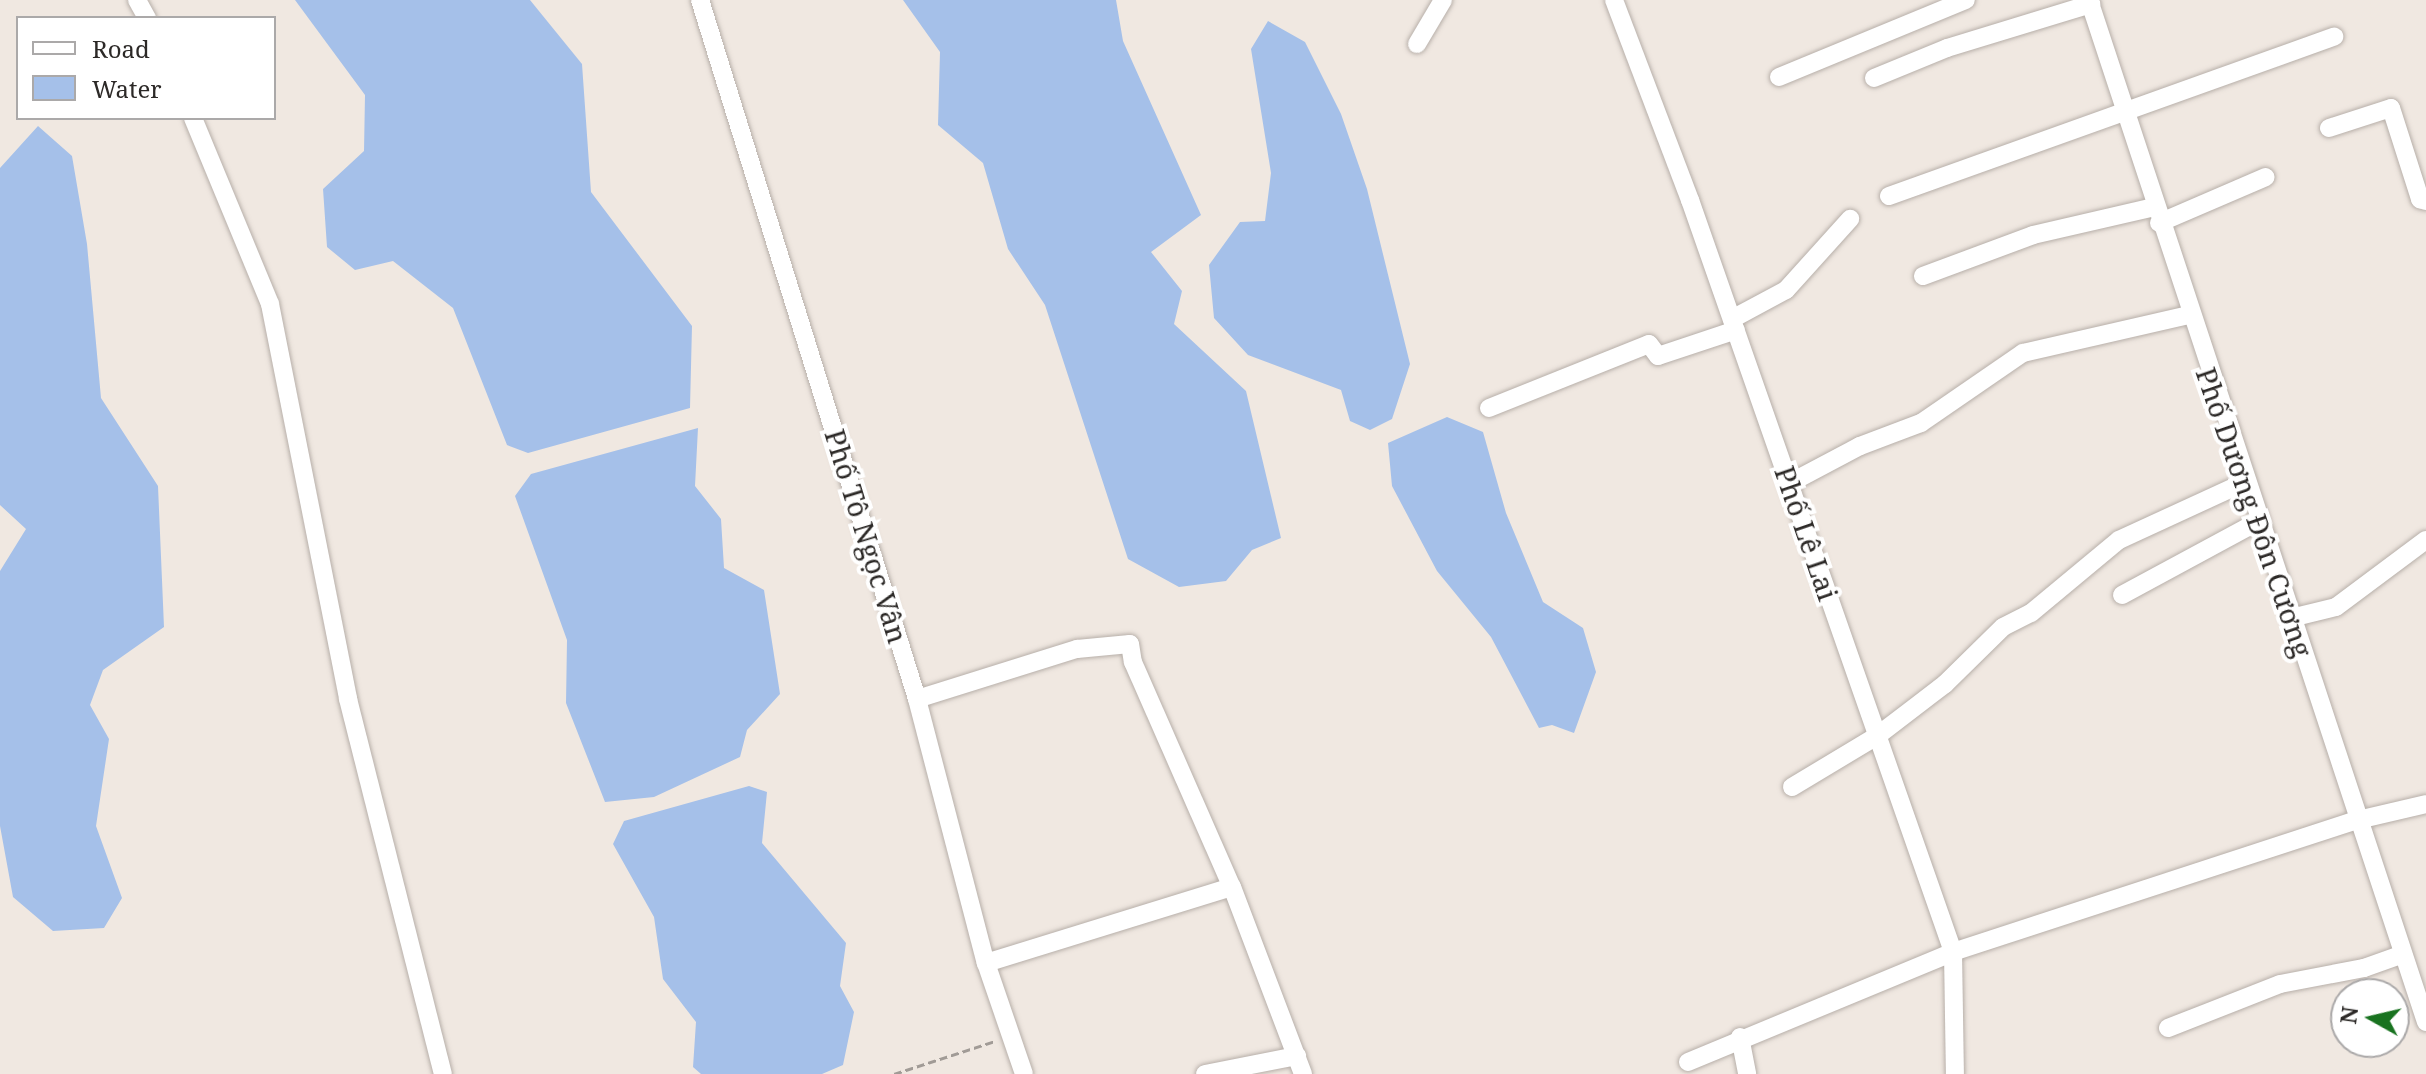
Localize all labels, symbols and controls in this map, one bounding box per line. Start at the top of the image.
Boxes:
legend [16,16,276,120]
text: Road [92,32,150,65]
text: Water [92,72,162,105]
street label: Phố Dương Đôn Cương [2190,363,2320,661]
street label: Phố Tô Ngọc Vân [818,425,916,647]
street label: Phố Lê Lai [1768,461,1846,605]
north arrow [2330,978,2410,1058]
text: N [2332,1004,2364,1026]

